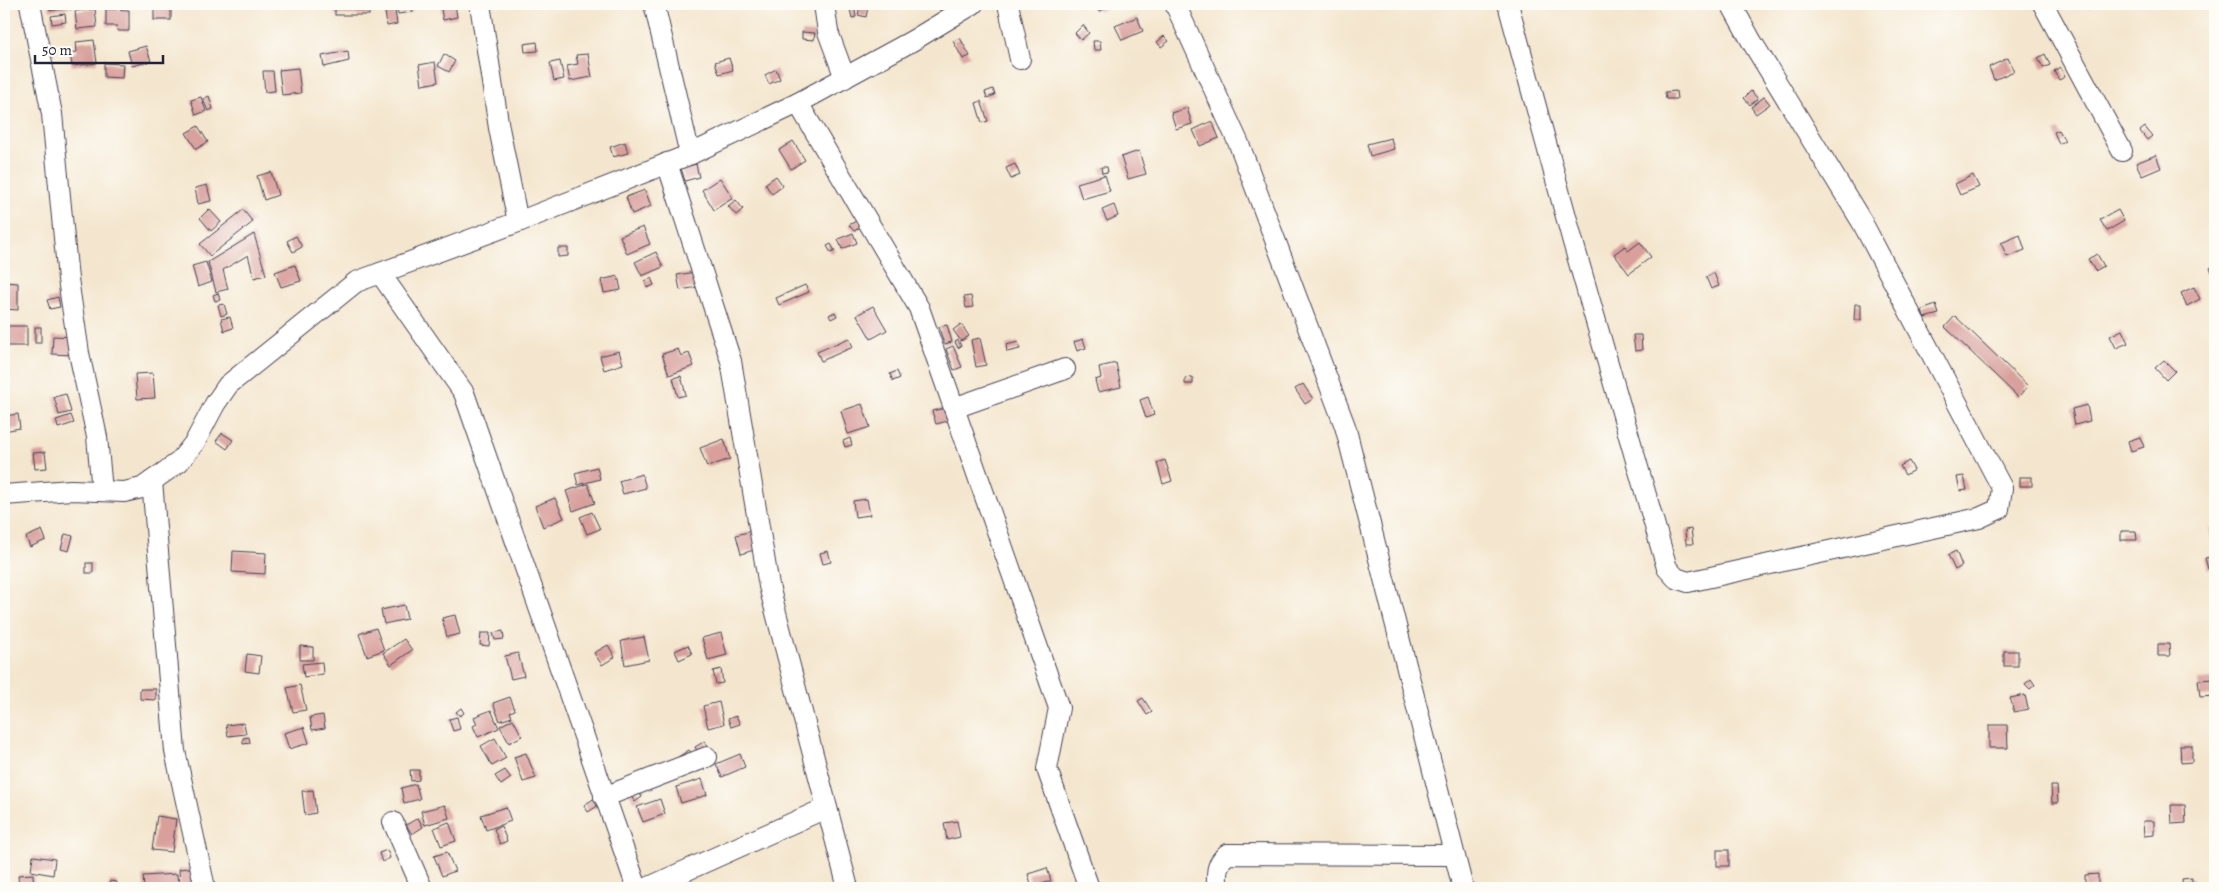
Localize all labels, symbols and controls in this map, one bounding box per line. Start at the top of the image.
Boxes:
scale bar [35,32,162,64]
text: 50 m [42,40,72,60]

